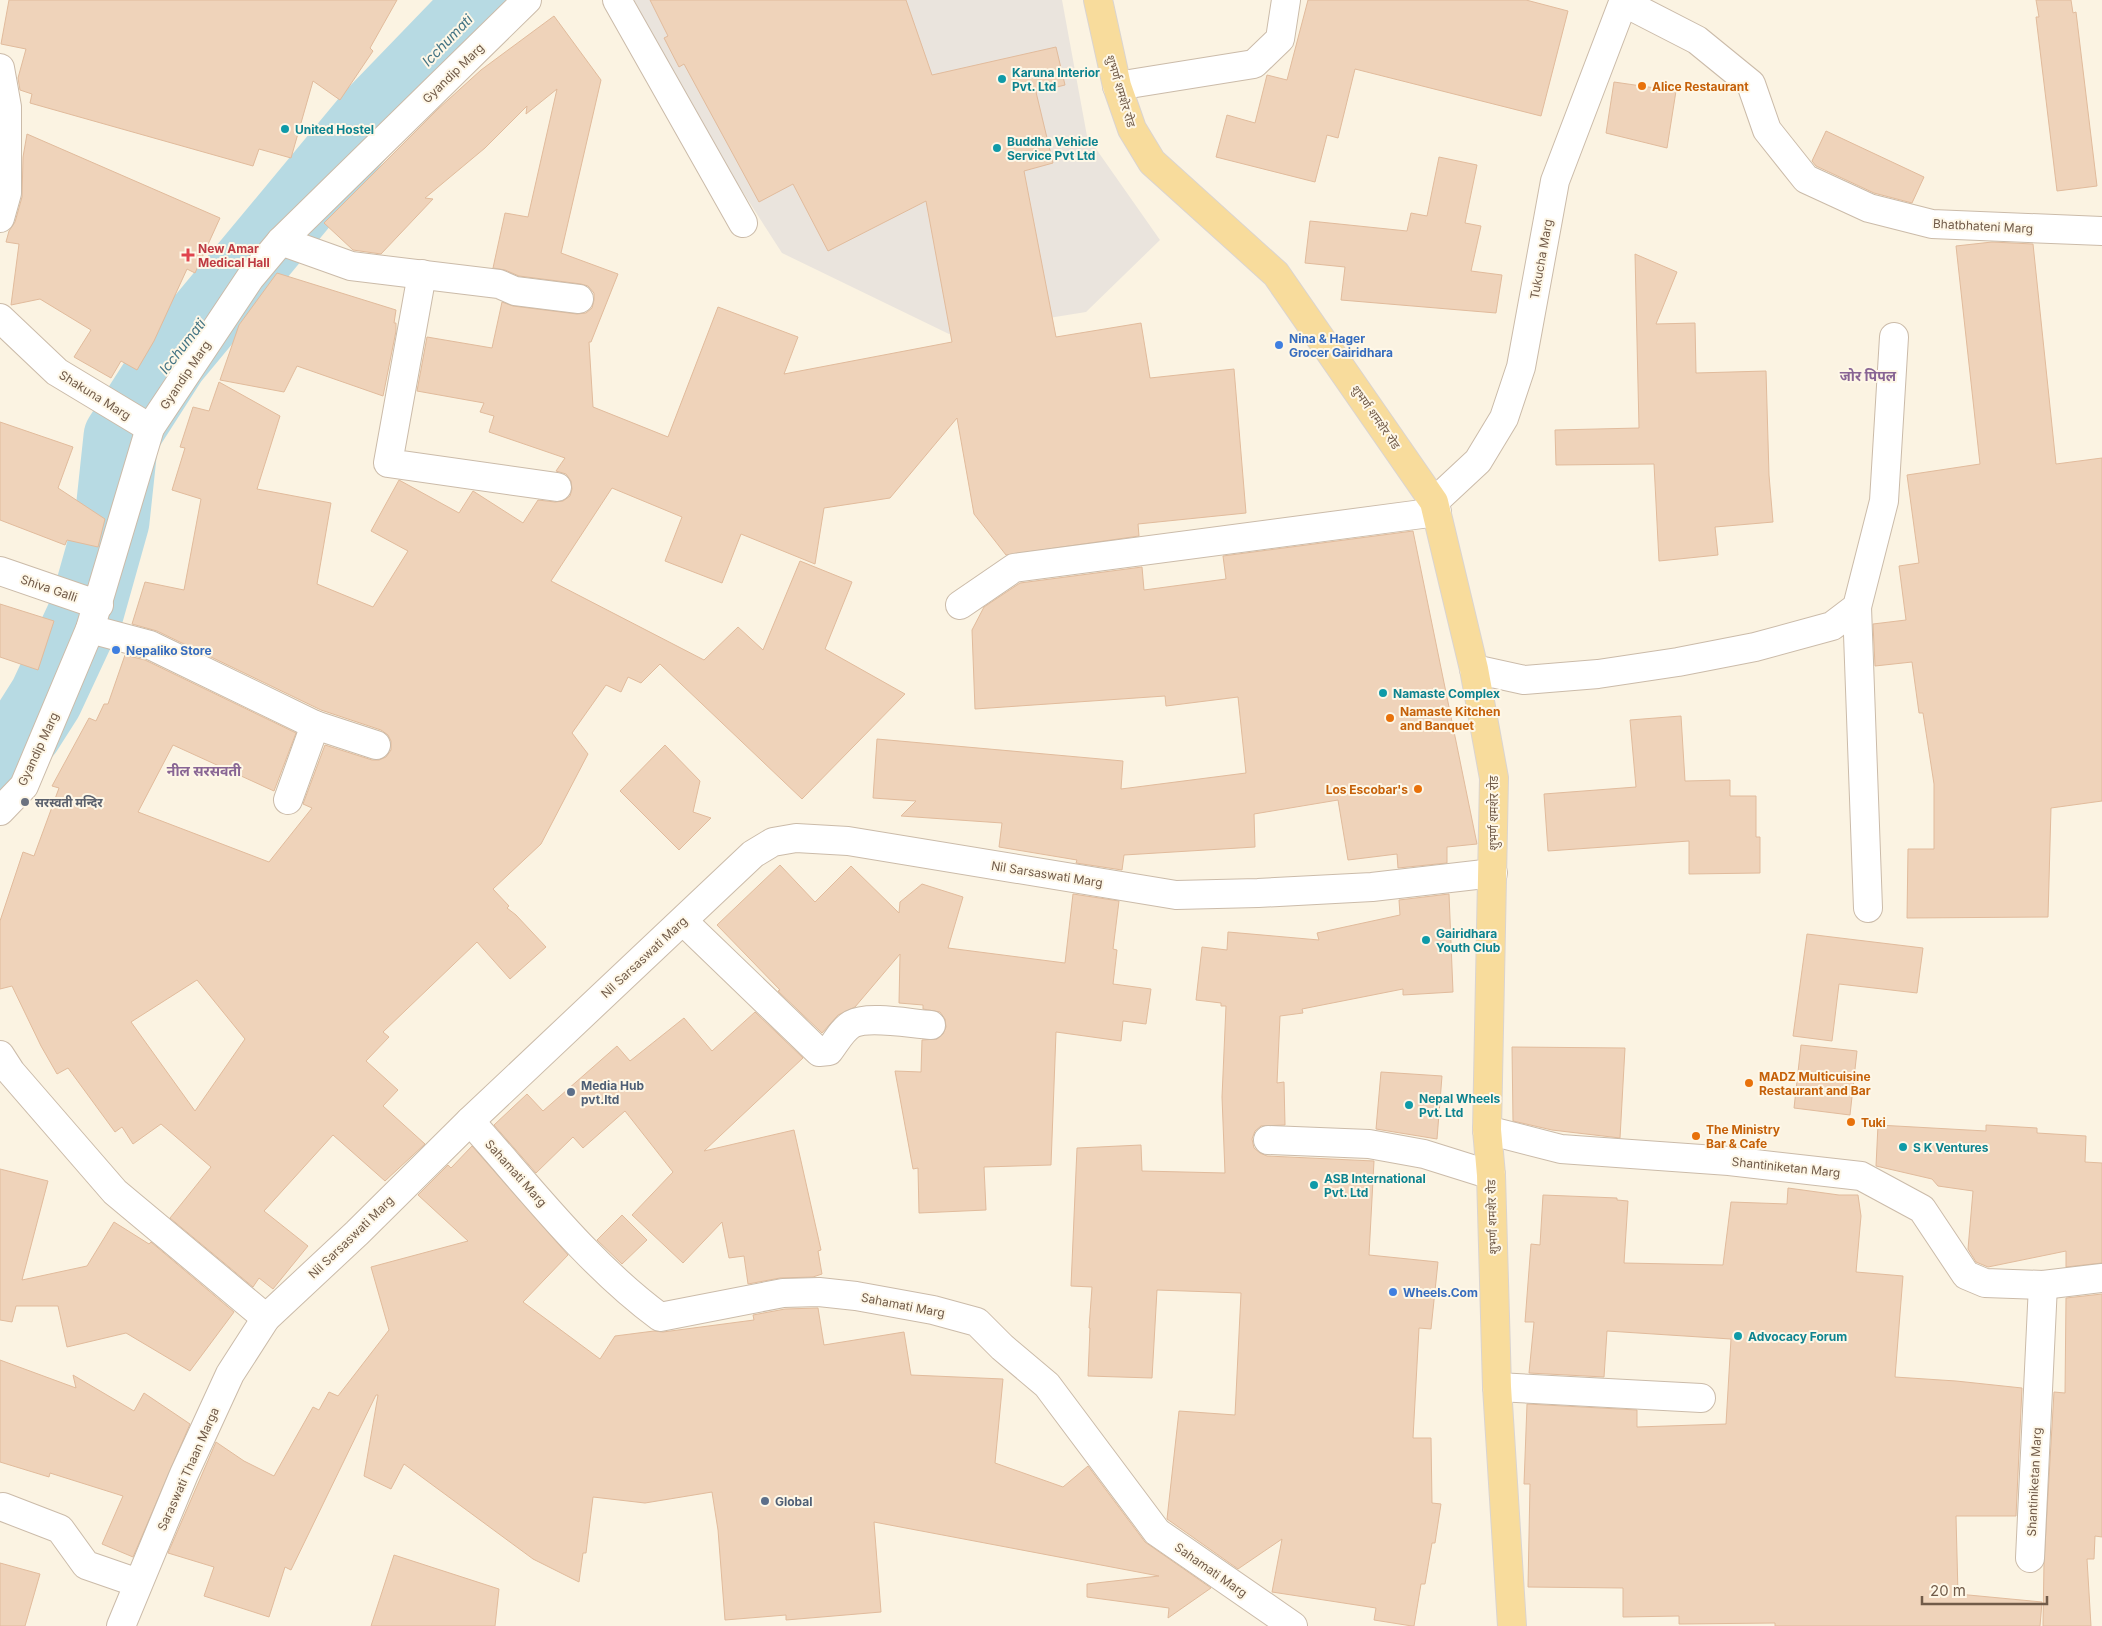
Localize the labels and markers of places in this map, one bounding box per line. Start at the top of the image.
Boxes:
place label: Karuna Interior Pvt. Ltd [1012,65,1100,94]
marker: Karuna Interior Pvt. Ltd [996,73,1008,85]
place label: Alice Restaurant [1652,79,1749,94]
marker: Alice Restaurant [1636,80,1648,92]
place label: United Hostel [295,122,374,137]
marker: United Hostel [279,123,291,135]
place label: Buddha Vehicle Service Pvt Ltd [1007,134,1098,163]
marker: Buddha Vehicle Service Pvt Ltd [991,142,1003,154]
place label: New Amar Medical Hall [198,241,270,270]
marker: New Amar Medical Hall [182,249,194,261]
place label: Nina & Hager Grocer Gairidhara [1289,331,1393,360]
marker: Nina & Hager Grocer Gairidhara [1273,339,1285,351]
place label: Nepaliko Store [126,643,212,658]
marker: Nepaliko Store [110,644,122,656]
place label: Namaste Complex [1393,686,1500,701]
marker: Namaste Complex [1377,687,1389,699]
place label: Namaste Kitchen and Banquet [1400,704,1500,733]
marker: Namaste Kitchen and Banquet [1384,712,1396,724]
place label: Los Escobar's [1326,782,1408,797]
marker: Los Escobar's [1412,783,1424,795]
place label: सरस्वती मन्दिर [35,795,103,810]
marker: सरस्वती मन्दिर [19,796,31,808]
place label: Gairidhara Youth Club [1436,926,1501,955]
marker: Gairidhara Youth Club [1420,934,1432,946]
place label: MADZ Multicuisine Restaurant and Bar [1759,1069,1871,1098]
marker: MADZ Multicuisine Restaurant and Bar [1743,1077,1755,1089]
place label: Media Hub pvt.ltd [581,1078,644,1107]
marker: Media Hub pvt.ltd [565,1086,577,1098]
place label: Nepal Wheels Pvt. Ltd [1419,1091,1501,1120]
marker: Nepal Wheels Pvt. Ltd [1403,1099,1415,1111]
place label: Tuki [1861,1115,1886,1130]
marker: Tuki [1845,1116,1857,1128]
place label: The Ministry Bar & Cafe [1706,1122,1781,1151]
marker: The Ministry Bar & Cafe [1690,1130,1702,1142]
place label: S K Ventures [1913,1140,1989,1155]
marker: S K Ventures [1897,1141,1909,1153]
place label: ASB International Pvt. Ltd [1324,1171,1426,1200]
marker: ASB International Pvt. Ltd [1308,1179,1320,1191]
place label: Wheels.Com [1403,1285,1478,1300]
marker: Wheels.Com [1387,1286,1399,1298]
place label: Advocacy Forum [1748,1329,1847,1344]
marker: Advocacy Forum [1732,1330,1744,1342]
place label: Global [775,1494,813,1509]
marker: Global [759,1495,771,1507]

